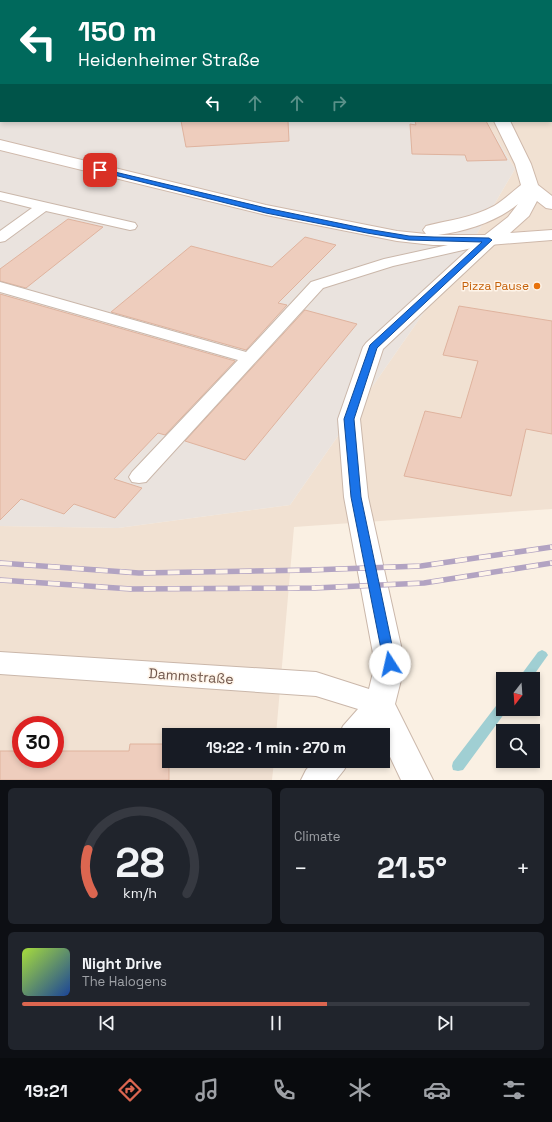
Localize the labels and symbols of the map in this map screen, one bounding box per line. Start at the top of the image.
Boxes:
pin [83,153,117,187]
place label: Pizza Pause [462,278,529,294]
marker: Pizza Pause [532,281,542,291]
position arrow [369,643,411,685]
street label: Dammstraße [148,664,234,688]
north arrow [496,672,540,716]
speed limit sign: 30 [12,716,64,768]

